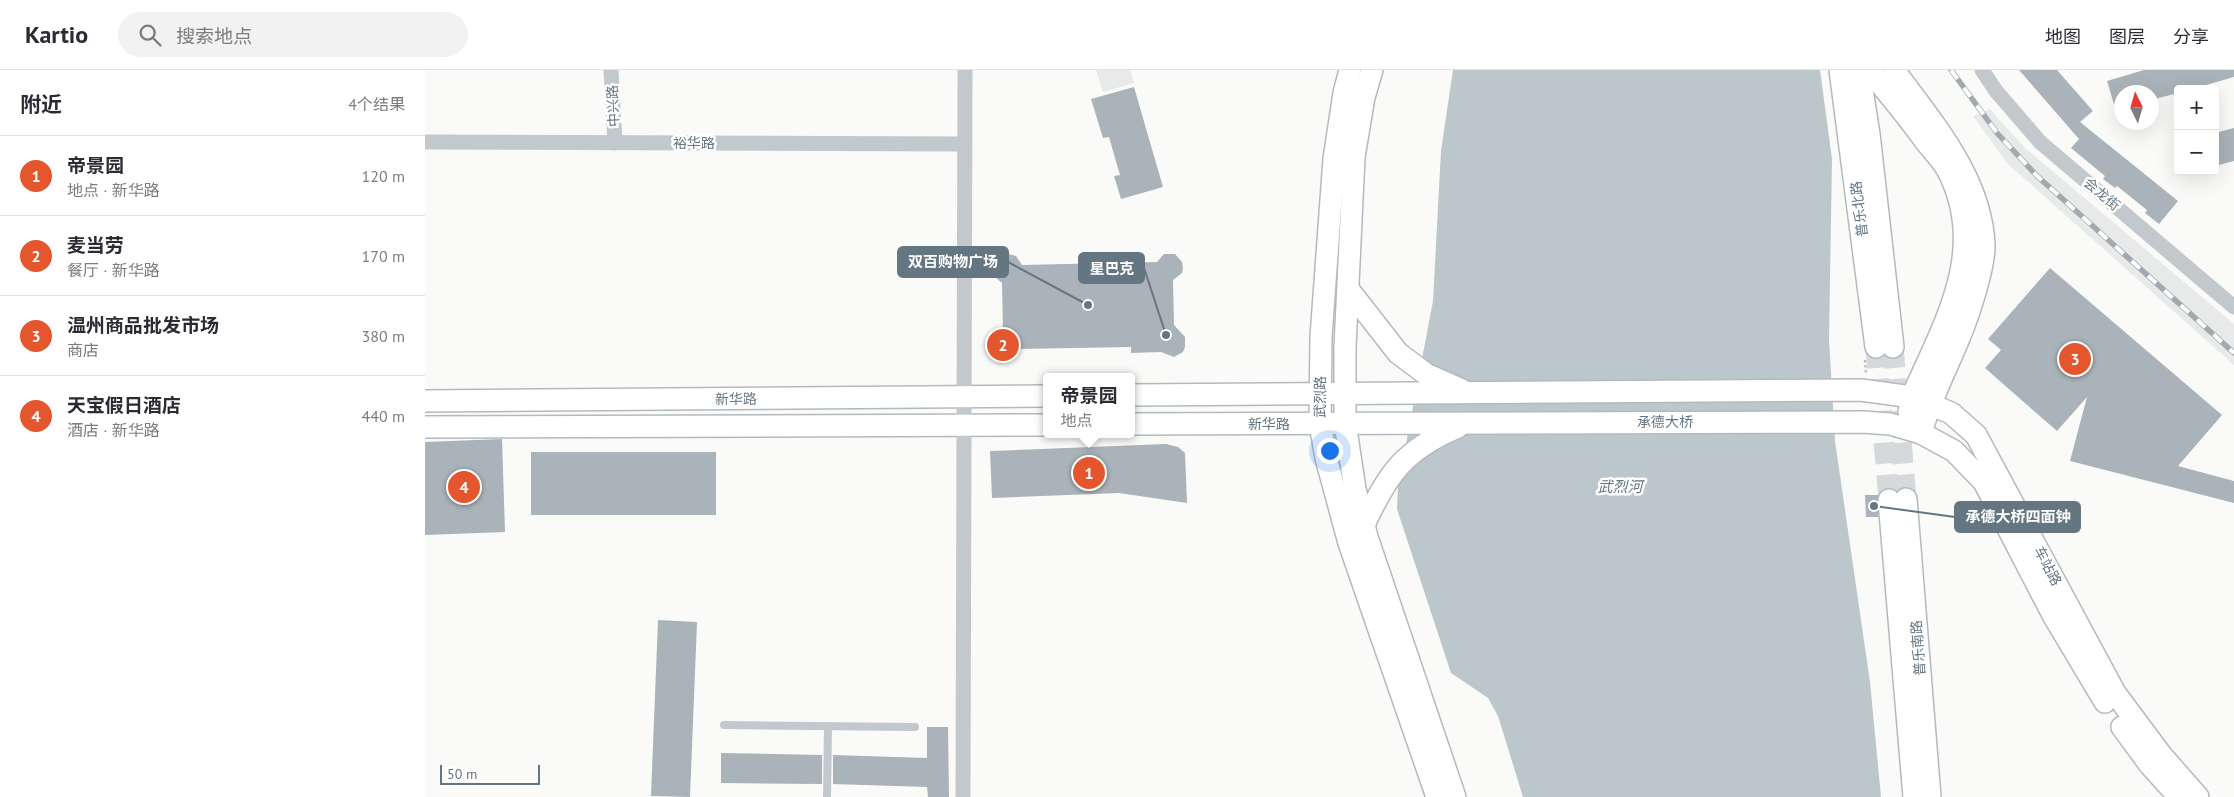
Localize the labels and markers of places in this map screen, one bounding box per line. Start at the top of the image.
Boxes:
callout: 双百购物广场 [898,247,1008,277]
callout: 星巴克 [1079,253,1144,283]
pin: 2 [987,326,1019,364]
pin: 3 [2059,340,2091,378]
pin: 1 [1073,454,1105,492]
pin: 4 [448,468,480,506]
callout: 承德大桥四面钟 [1955,502,2080,532]

